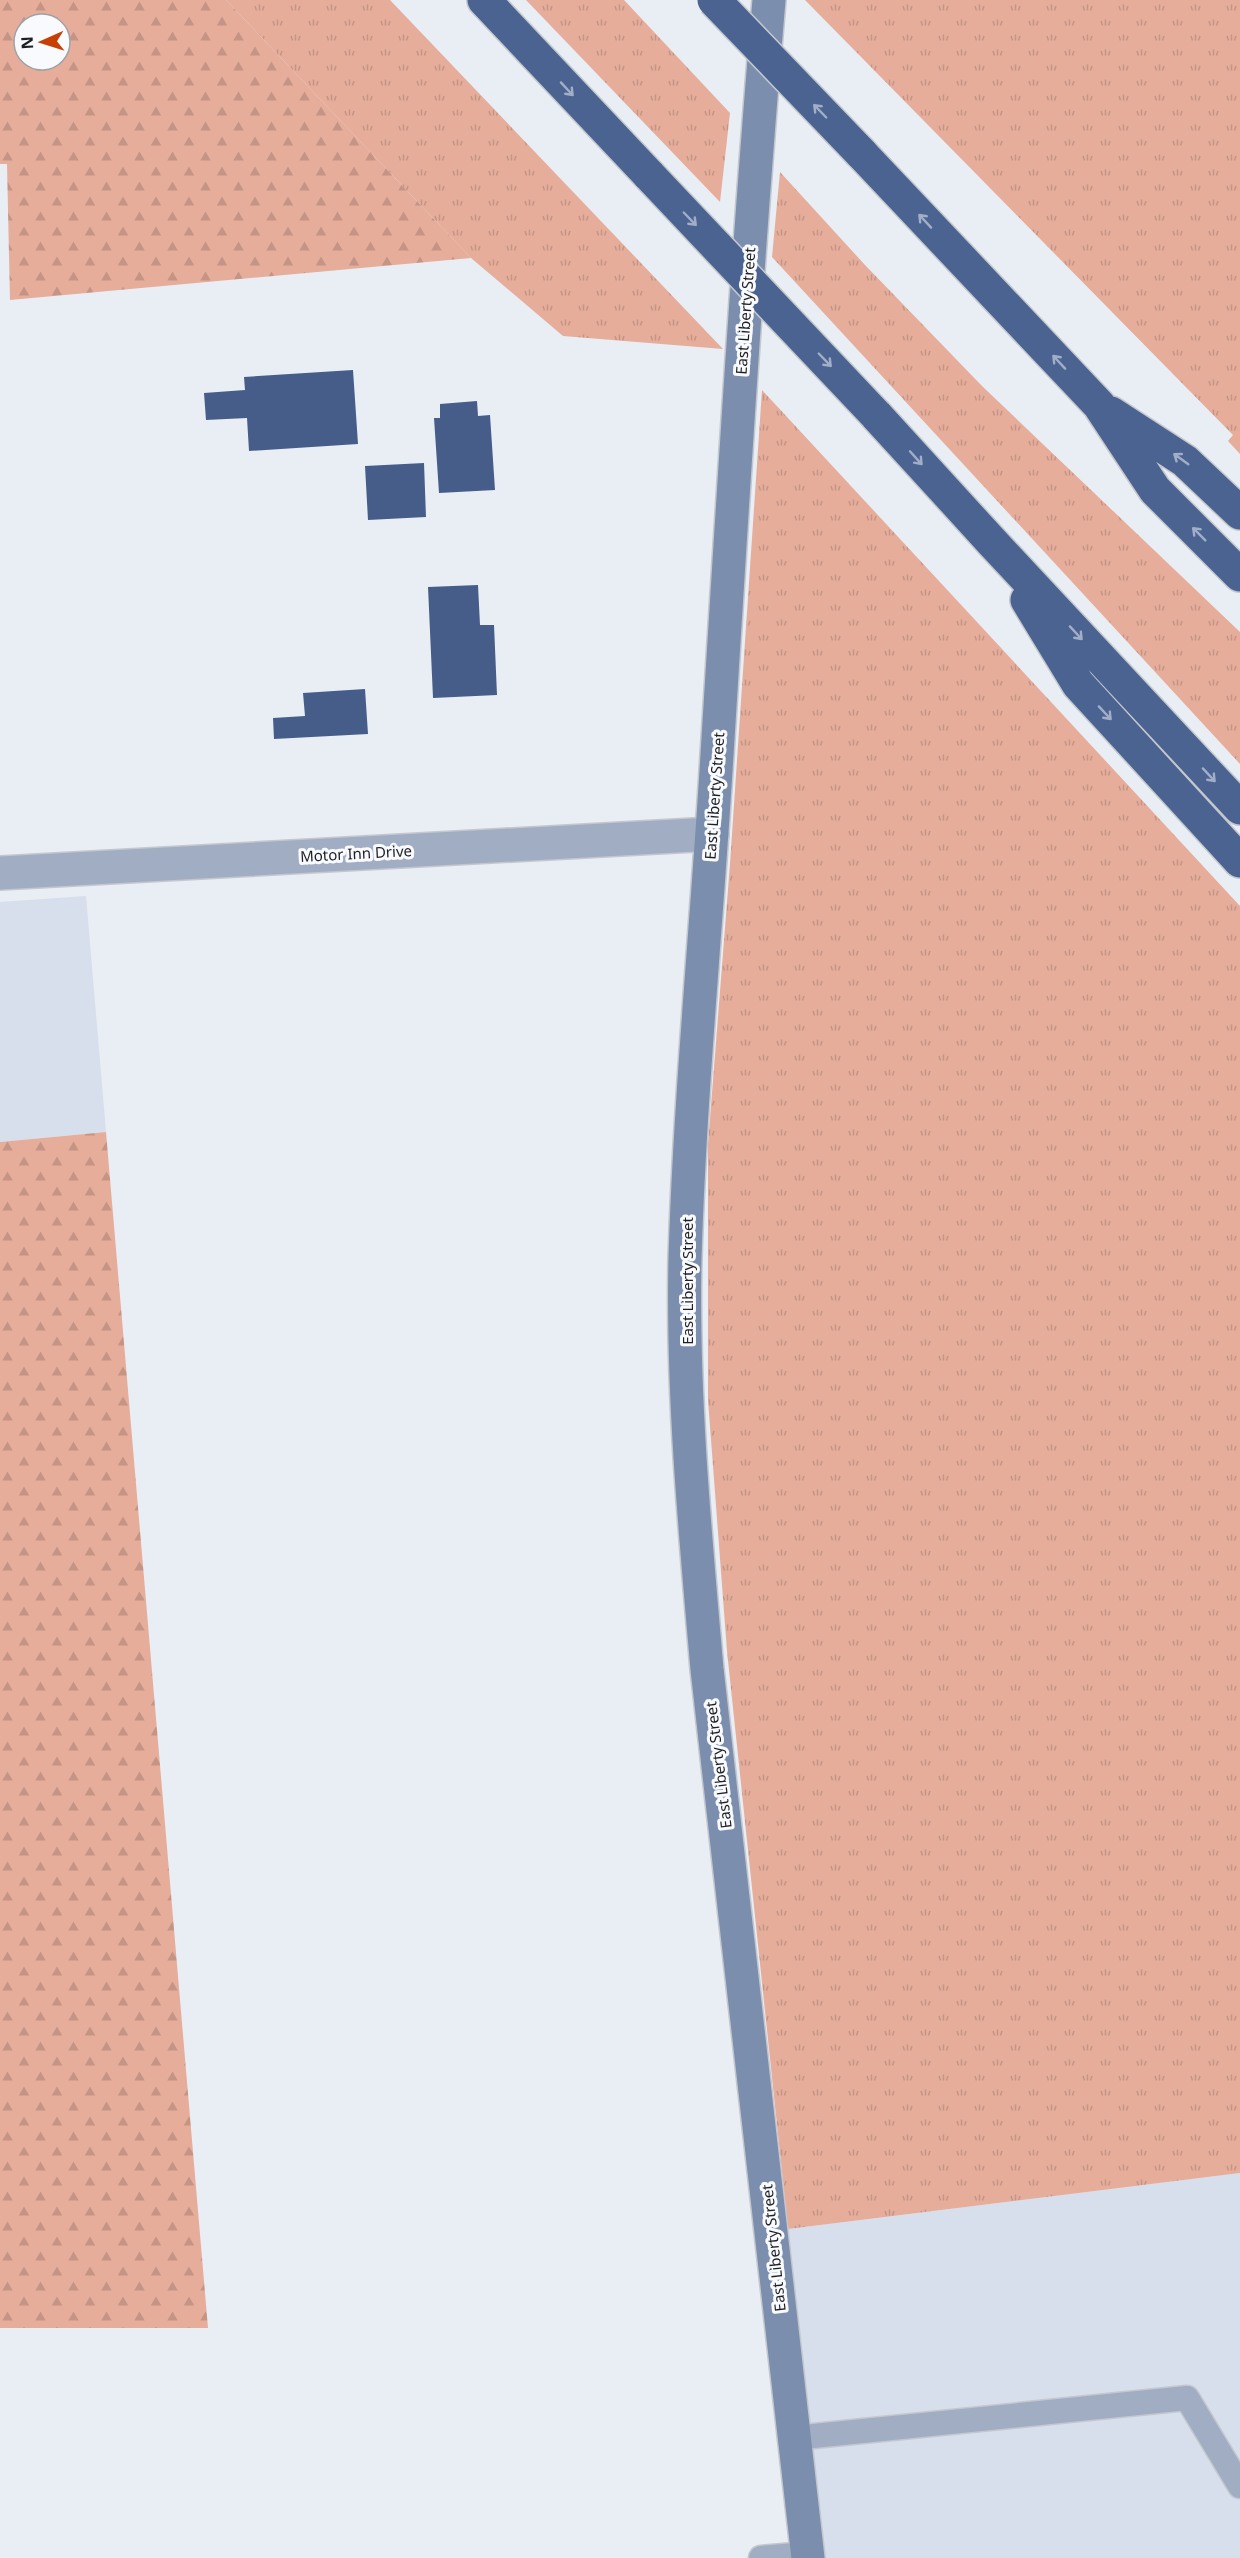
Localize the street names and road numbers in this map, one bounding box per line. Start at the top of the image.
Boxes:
street label: East Liberty Street [731,246,759,375]
street label: East Liberty Street [700,731,728,860]
street label: Motor Inn Drive [300,840,412,866]
street label: East Liberty Street [677,1217,697,1345]
street label: East Liberty Street [700,1700,736,1830]
street label: East Liberty Street [756,2183,790,2313]

